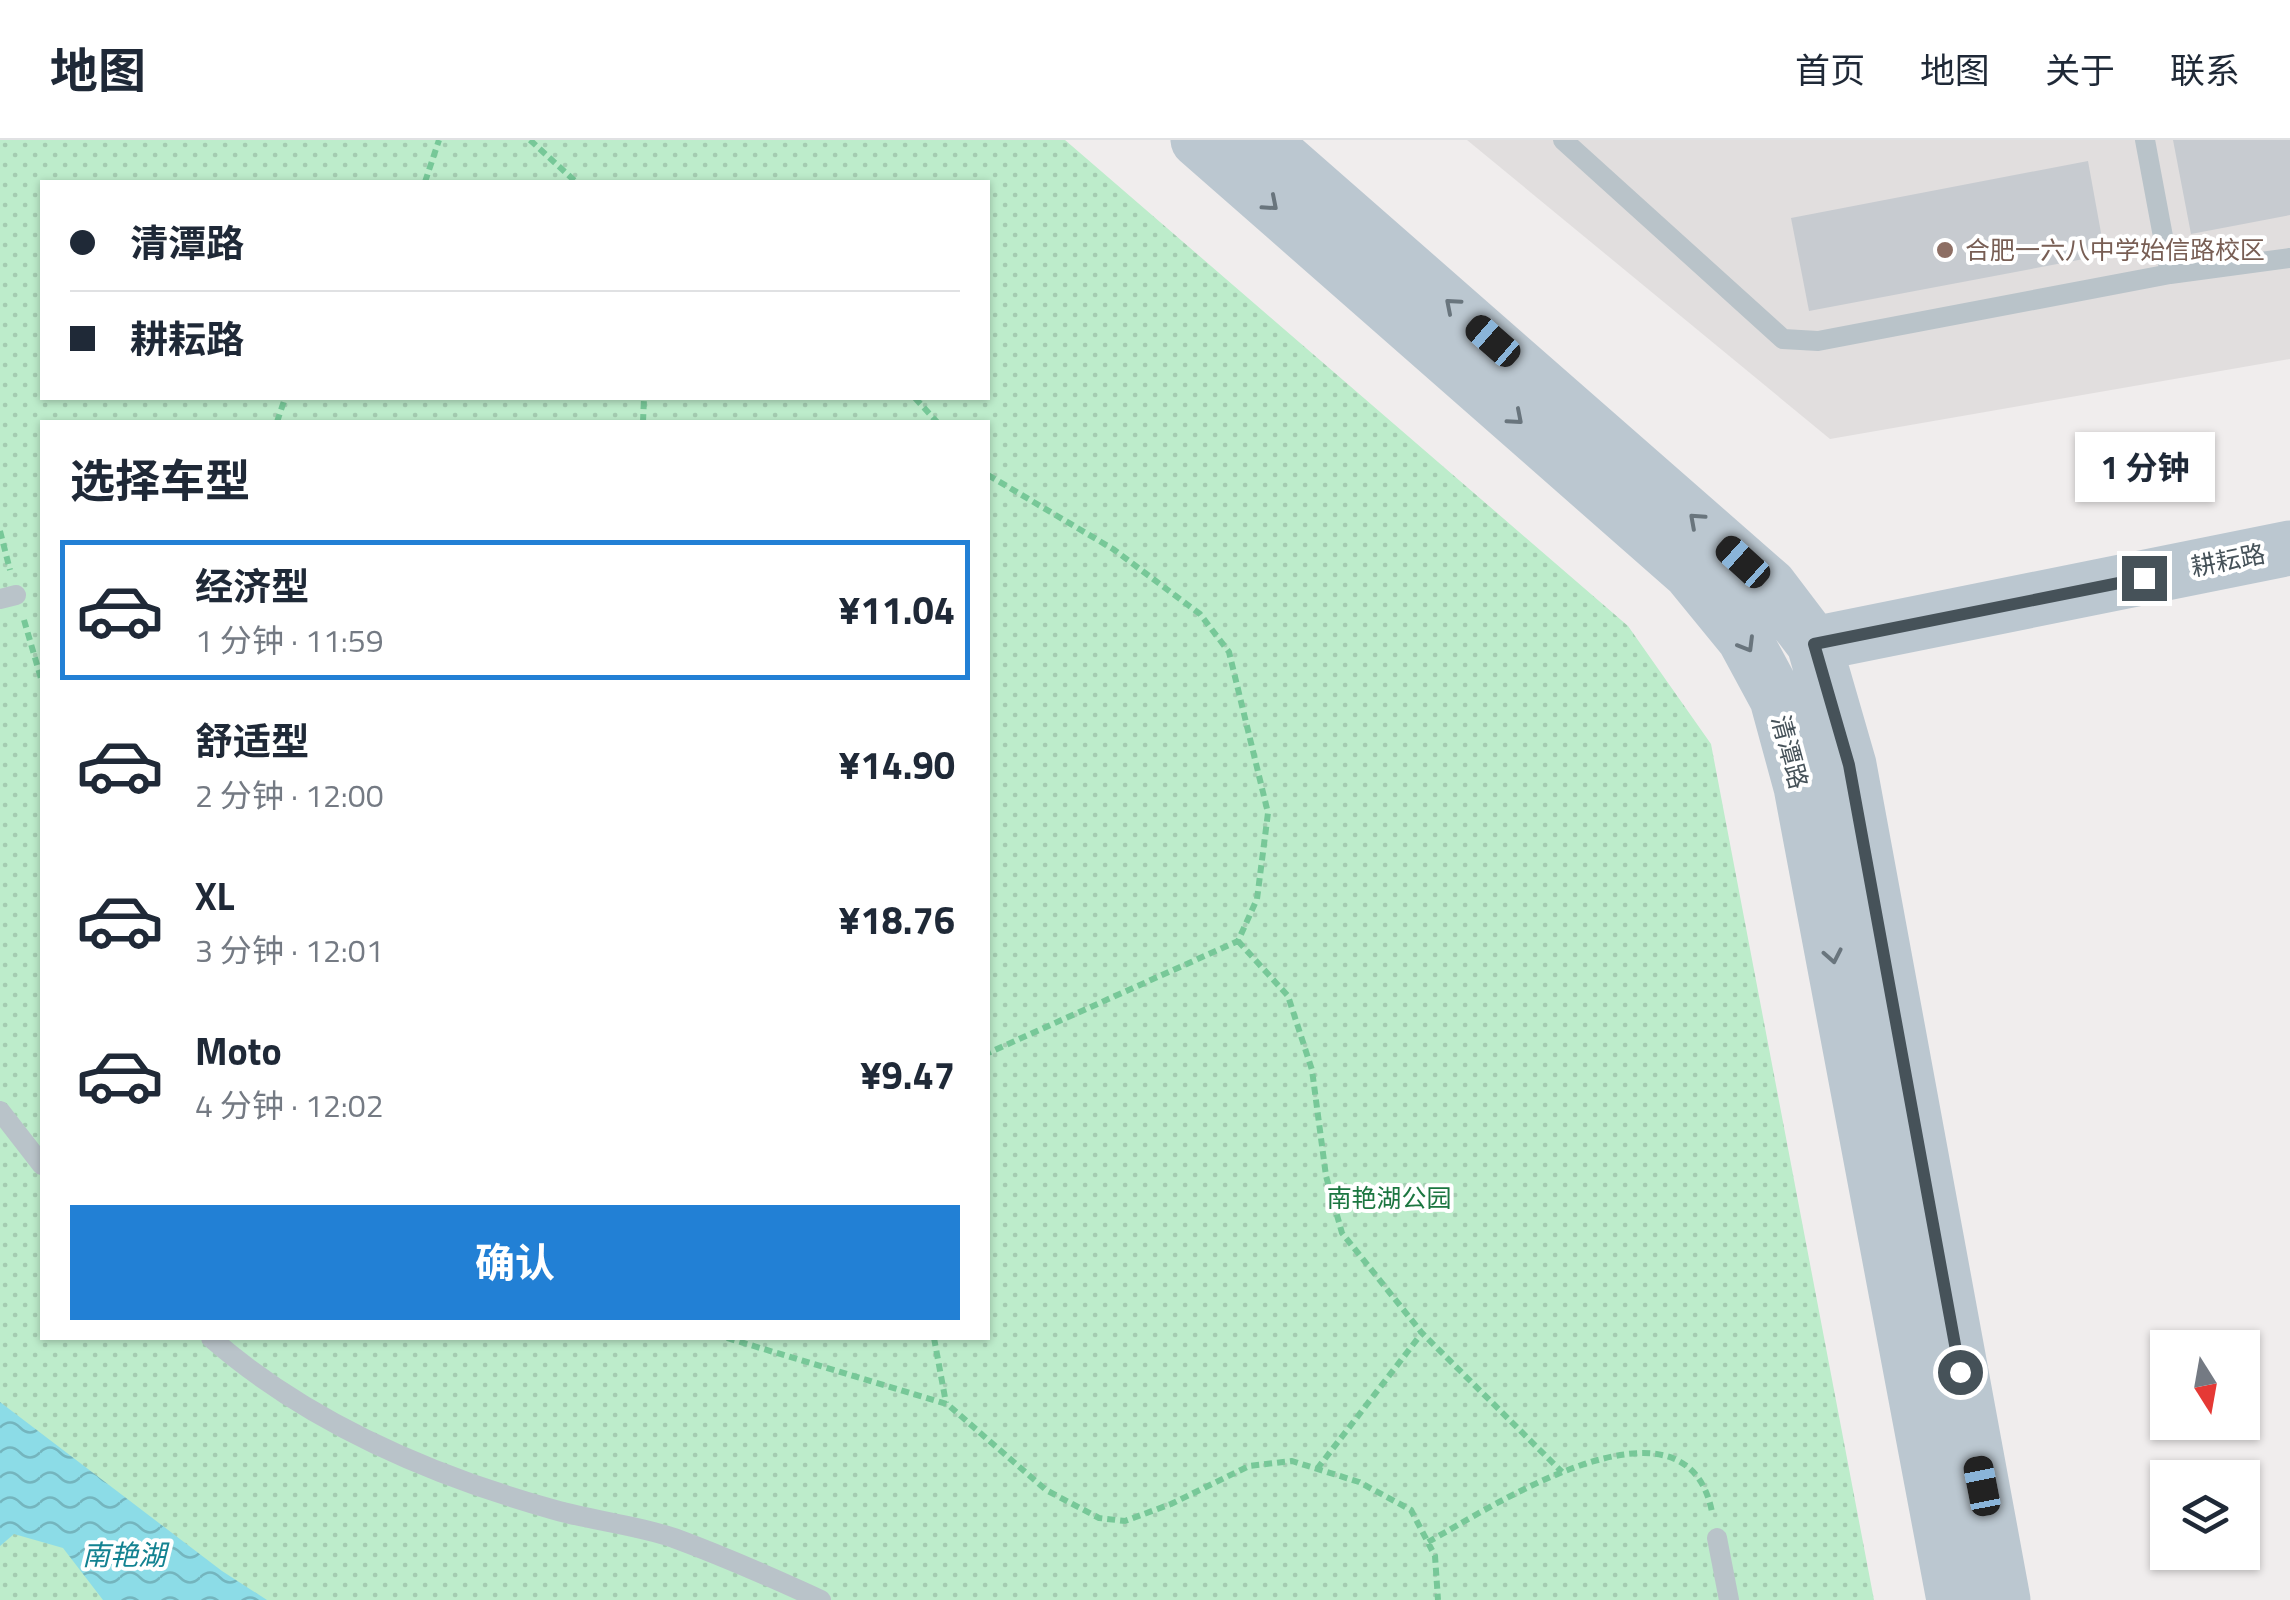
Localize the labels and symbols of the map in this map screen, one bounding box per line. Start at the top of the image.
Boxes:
one-way arrow [1259,193,1278,211]
place label: 合肥一六八中学始信路校区 [1965,231,2265,269]
marker: 合肥一六八中学始信路校区 [1934,239,1956,261]
one-way arrow [1445,299,1463,317]
car [1461,310,1525,372]
one-way arrow [1504,407,1523,425]
callout: 1 分钟 [2074,433,2214,503]
one-way arrow [1689,513,1707,531]
car [1711,531,1775,593]
street label: 耕耘路 [2188,534,2268,586]
route end [2122,556,2167,601]
one-way arrow [1735,634,1754,652]
street label: 清潭路 [1762,711,1818,793]
one-way arrow [1821,947,1842,964]
park label: 南艳湖公园 [1326,1179,1452,1217]
north arrow [2150,1330,2260,1440]
route start [1938,1350,1983,1395]
car [1962,1454,2002,1518]
water label: 南艳湖 [82,1533,170,1576]

